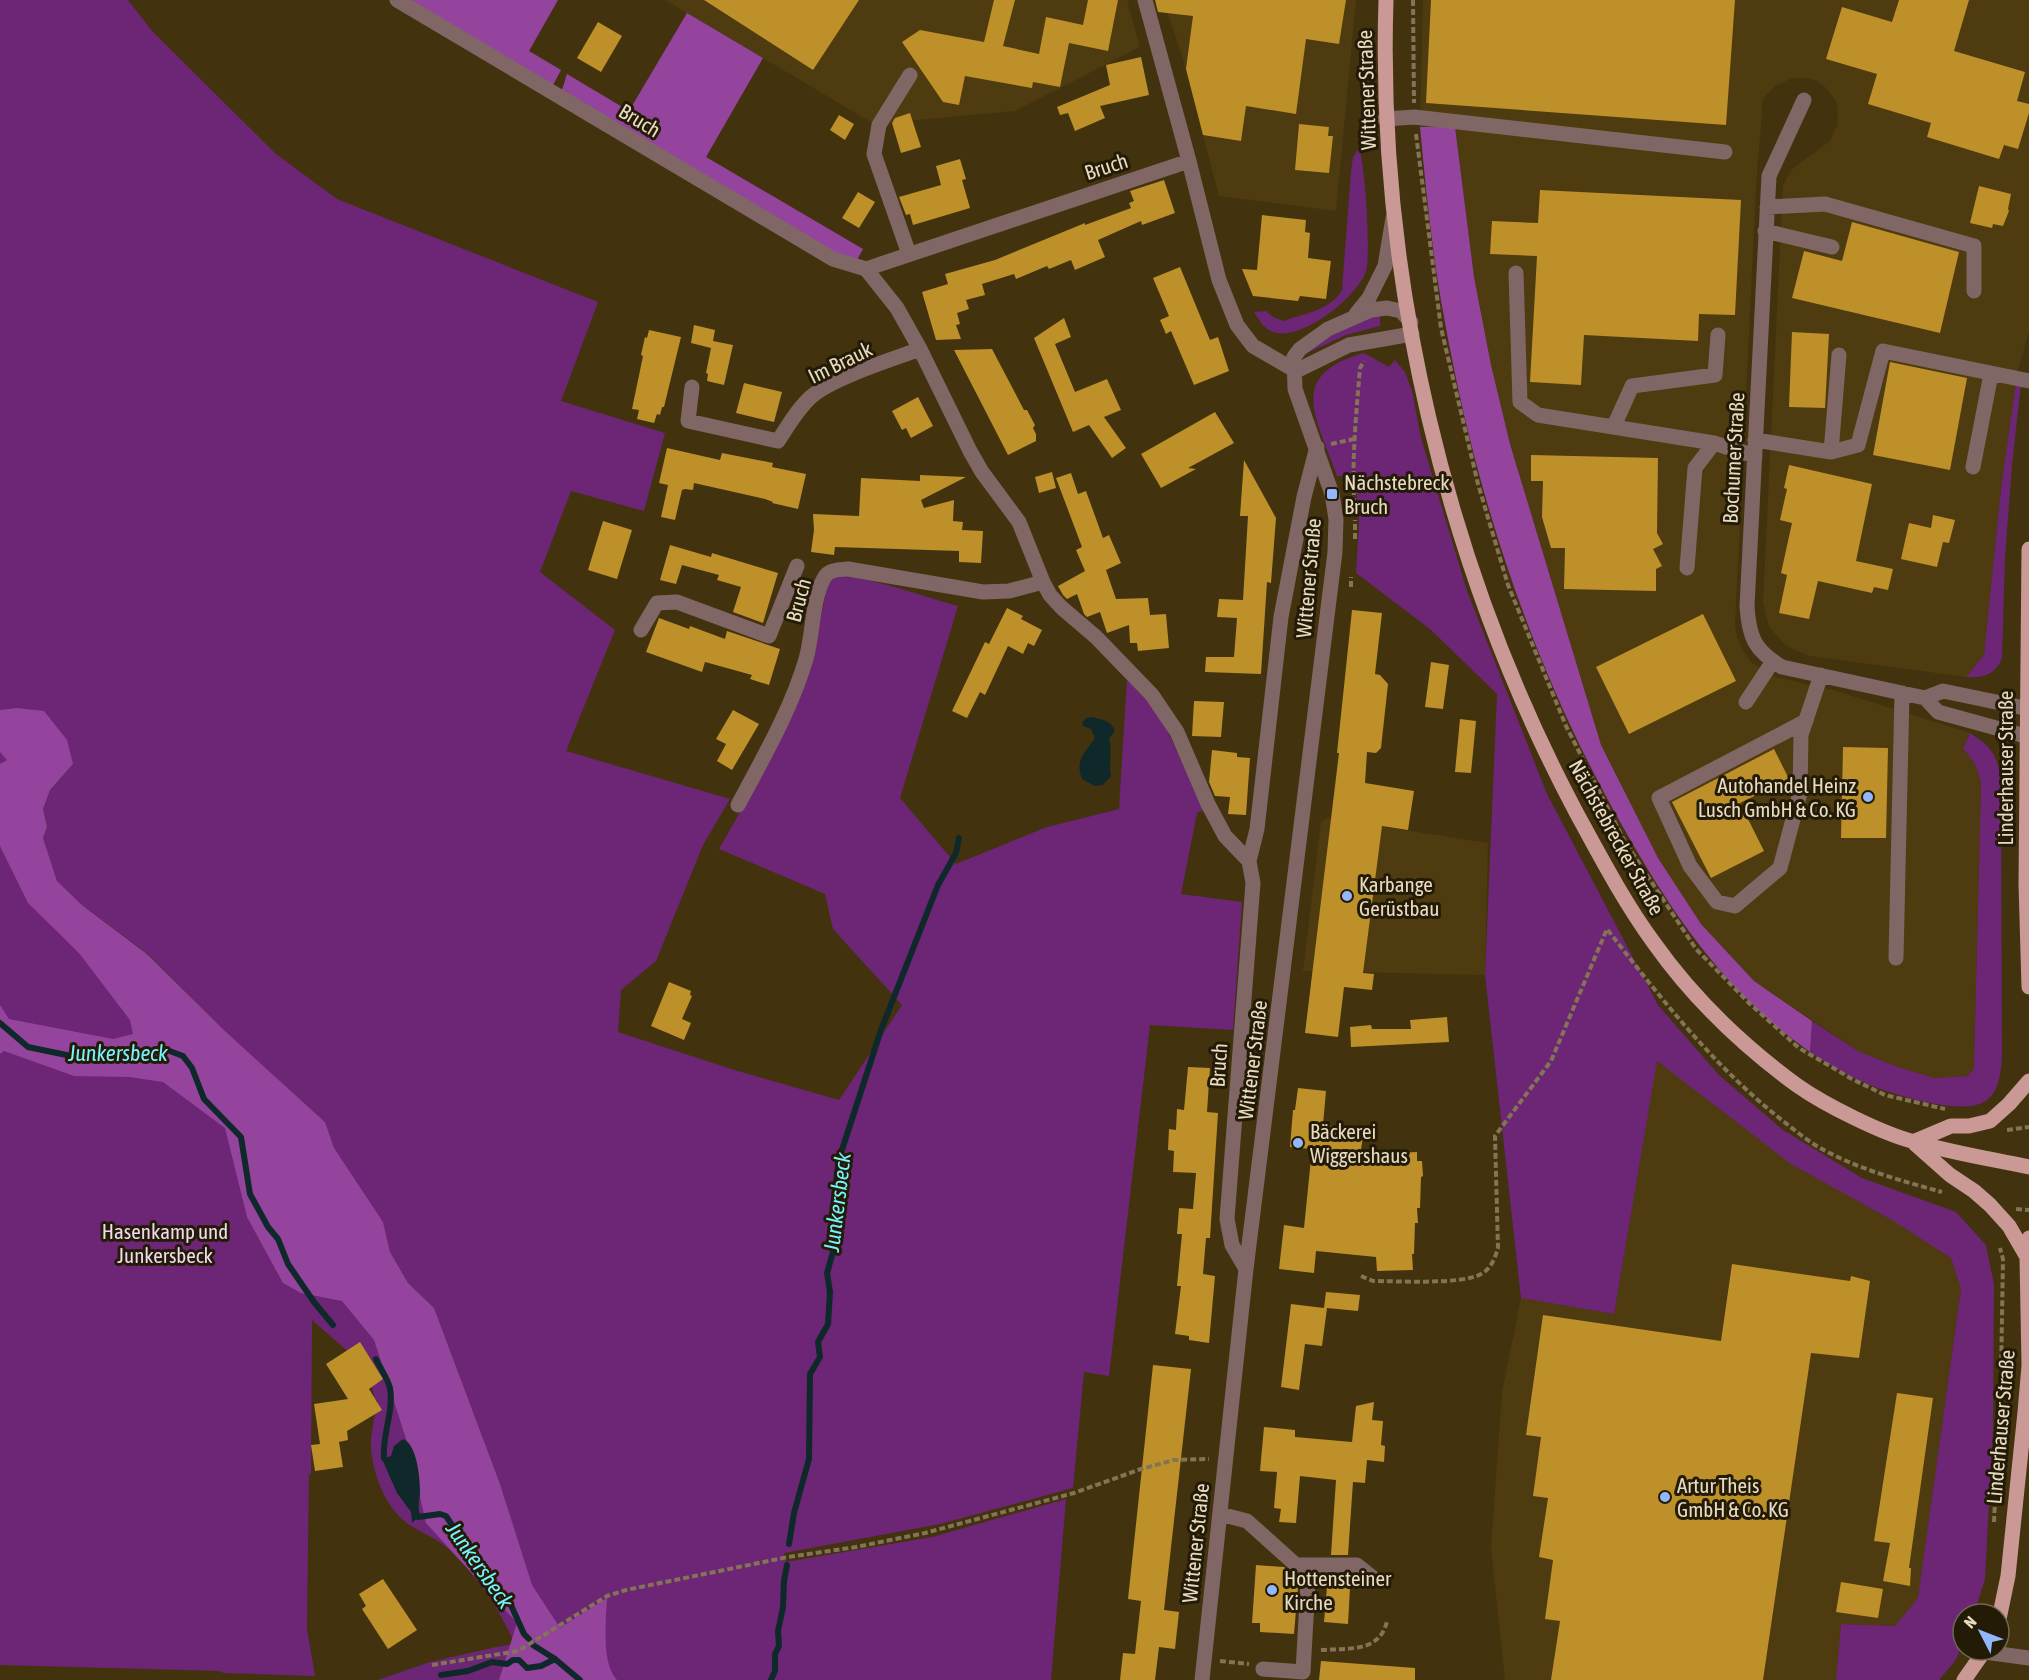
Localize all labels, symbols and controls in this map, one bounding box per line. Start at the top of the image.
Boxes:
street label: Wittener Straße [1352,30,1380,150]
street label: Bruch [615,98,665,142]
street label: Bruch [1081,148,1131,184]
street label: Im Brauk [804,336,876,388]
street label: Bochumer Straße [1718,392,1748,524]
place label: Nächstebreck Bruch [1344,470,1449,518]
marker: Nächstebreck Bruch [1325,487,1339,501]
street label: Wittener Straße [1291,517,1325,639]
street label: Bruch [781,576,815,624]
street label: Linderhauser Straße [1993,691,2017,845]
street label: Nächstebrecker Straße [1564,755,1670,919]
place label: Autohandel Heinz Lusch GmbH & Co. KG [1698,773,1856,821]
marker: Autohandel Heinz Lusch GmbH & Co. KG [1861,790,1875,804]
place label: Karbange Gerüstbau [1359,872,1439,920]
marker: Karbange Gerüstbau [1340,889,1354,903]
street label: Wittener Straße [1233,999,1271,1121]
water label: Junkersbeck [67,1040,168,1066]
street label: Bruch [1204,1042,1232,1088]
place label: Bäckerei Wiggershaus [1310,1119,1408,1167]
marker: Bäckerei Wiggershaus [1291,1136,1305,1150]
water label: Junkersbeck [818,1151,856,1254]
park label: Hasenkamp und Junkersbeck [102,1219,228,1267]
street label: Linderhauser Straße [1981,1349,2019,1505]
place label: Artur Theis GmbH & Co. KG [1677,1473,1789,1521]
street label: Wittener Straße [1177,1482,1213,1604]
marker: Artur Theis GmbH & Co. KG [1658,1490,1672,1504]
water label: Junkersbeck [440,1516,519,1614]
place label: Hottensteiner Kirche [1284,1566,1392,1614]
marker: Hottensteiner Kirche [1265,1583,1279,1597]
north arrow [1951,1602,2011,1662]
text: N [1960,1612,1980,1631]

